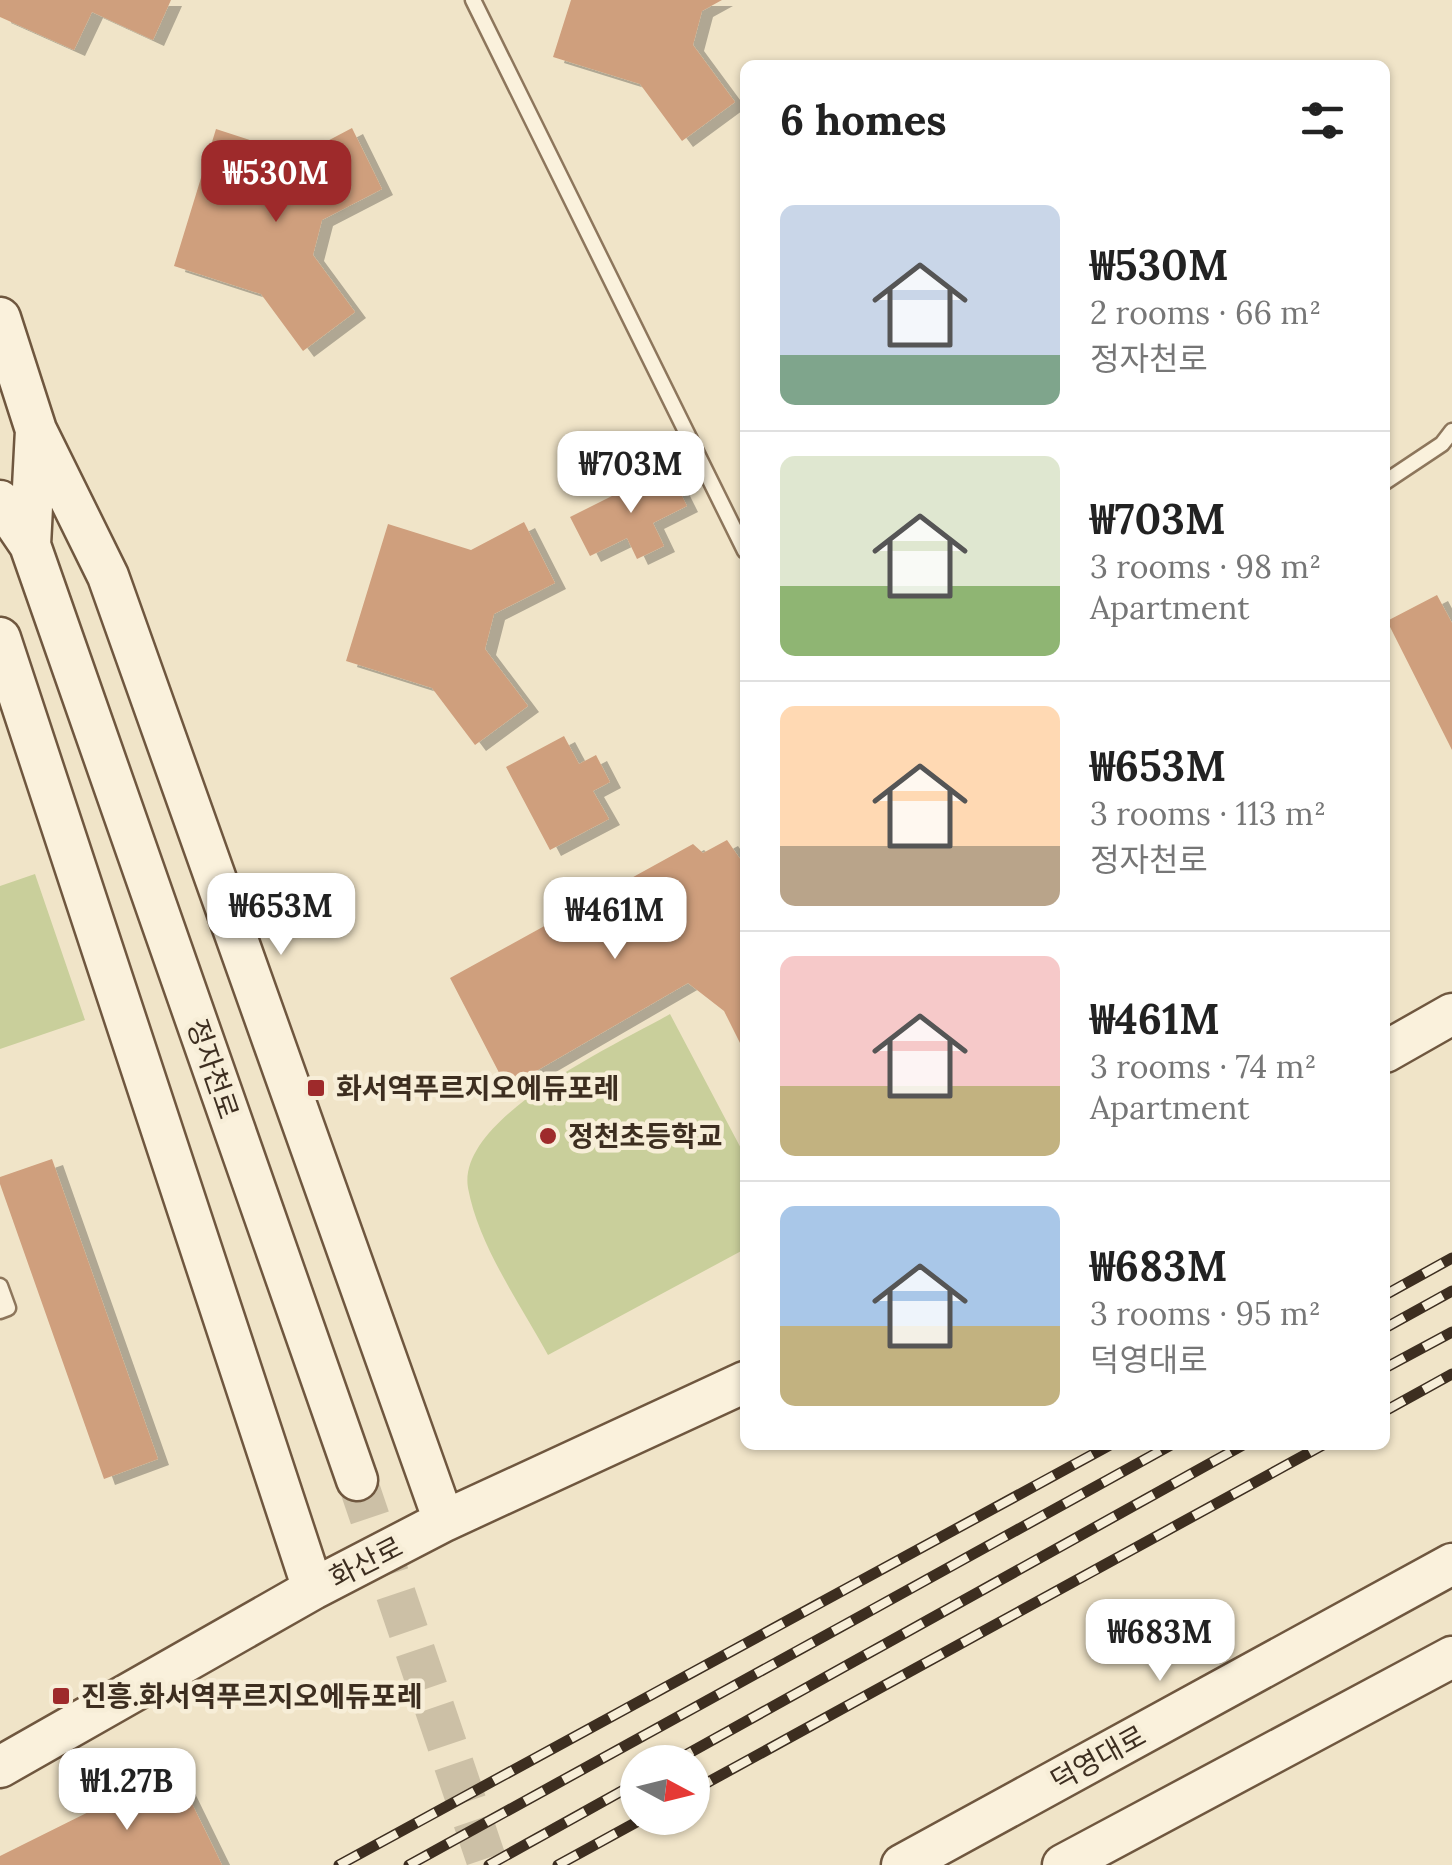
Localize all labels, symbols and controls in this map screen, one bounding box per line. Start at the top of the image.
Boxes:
text: 6 homes [780,93,947,147]
icon: filters [1295,93,1350,148]
pin: ₩530M [206,140,346,225]
text: ₩530M [223,152,329,193]
text: ₩530M [1090,238,1229,292]
icon: home [860,245,980,365]
text: 2 rooms · 66 m² [1090,292,1321,333]
text: 정자천로 [1090,338,1208,379]
pin: ₩703M [561,431,701,516]
text: ₩703M [579,443,683,484]
text: ₩703M [1090,492,1226,546]
icon: home [860,496,980,616]
text: 3 rooms · 98 m² [1090,546,1321,587]
text: Apartment [1090,587,1250,628]
text: ₩653M [1090,739,1226,793]
icon: home [860,746,980,866]
text: 3 rooms · 113 m² [1090,793,1326,834]
text: 정자천로 [1090,839,1208,880]
pin: ₩653M [211,873,351,958]
pin: ₩461M [545,877,685,962]
text: ₩653M [229,885,333,926]
text: ₩461M [566,889,664,930]
text: ₩461M [1090,992,1220,1046]
icon: home [860,996,980,1116]
street label: 정자천로 [179,1014,247,1124]
text: 3 rooms · 74 m² [1090,1046,1317,1087]
place label: 화서역푸르지오에듀포레 [336,1070,619,1106]
marker: 화서역푸르지오에듀포레 [305,1077,327,1099]
text: Apartment [1090,1087,1250,1128]
place label: 정천초등학교 [568,1118,723,1154]
marker: 정천초등학교 [537,1125,559,1147]
text: ₩683M [1090,1239,1227,1293]
icon: home [860,1246,980,1366]
text: 3 rooms · 95 m² [1090,1293,1321,1334]
text: 덕영대로 [1090,1339,1208,1380]
street label: 화산로 [323,1528,409,1596]
pin: ₩683M [1090,1599,1230,1684]
text: ₩683M [1108,1611,1212,1652]
place label: 진흥.화서역푸르지오에듀포레 [81,1678,422,1714]
marker: 진흥.화서역푸르지오에듀포레 [50,1685,72,1707]
street label: 덕영대로 [1044,1717,1152,1799]
north arrow [620,1745,710,1835]
map controls [620,1745,710,1835]
pin: ₩1.27B [46,1748,208,1833]
text: ₩1.27B [81,1760,173,1801]

